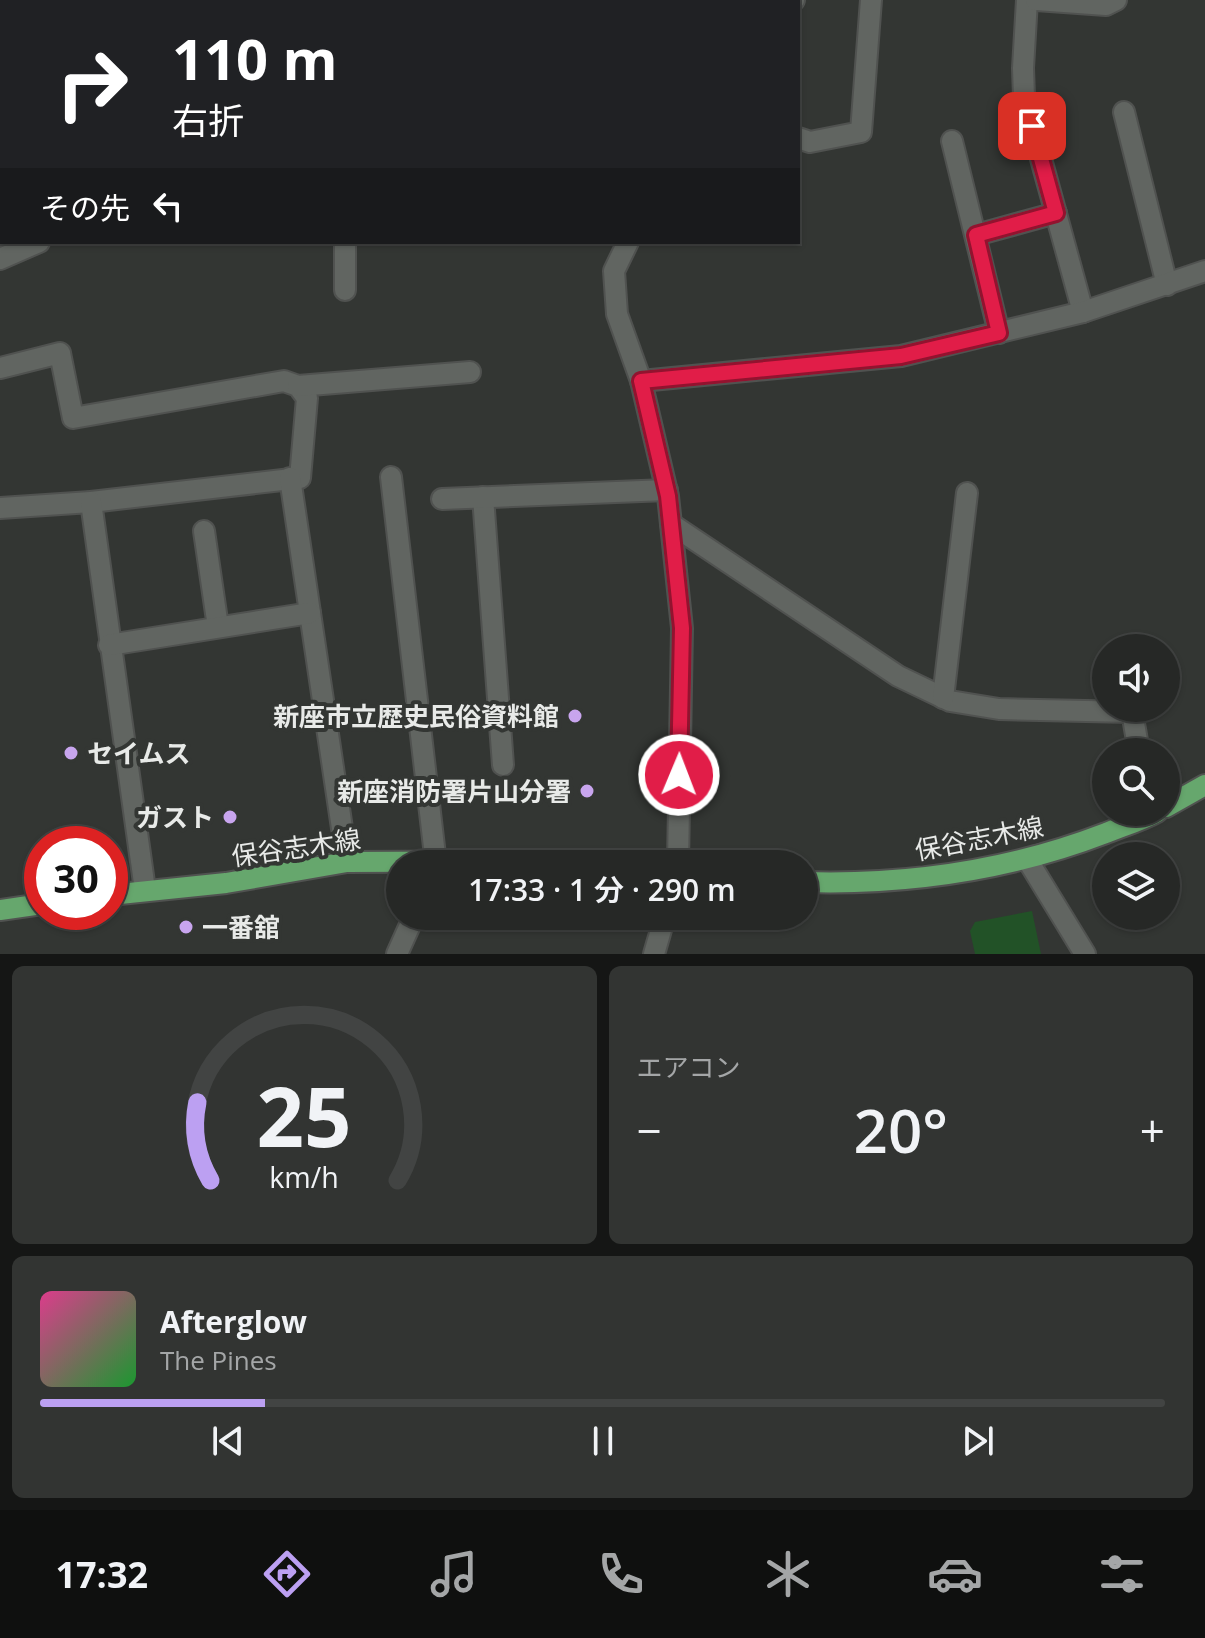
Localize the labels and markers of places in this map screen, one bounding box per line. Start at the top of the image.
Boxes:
pin [998,92,1066,160]
place label: 新座市立歴史民俗資料館 [273,698,559,734]
marker: 新座市立歴史民俗資料館 [566,707,584,725]
place label: セイムス [87,735,190,771]
marker: セイムス [62,744,80,762]
place label: 新座消防署片山分署 [337,773,571,809]
marker: 新座消防署片山分署 [578,782,596,800]
place label: ガスト [136,799,214,835]
marker: ガスト [221,808,239,826]
place label: 一番舘 [202,909,280,945]
marker: 一番舘 [177,918,195,936]

